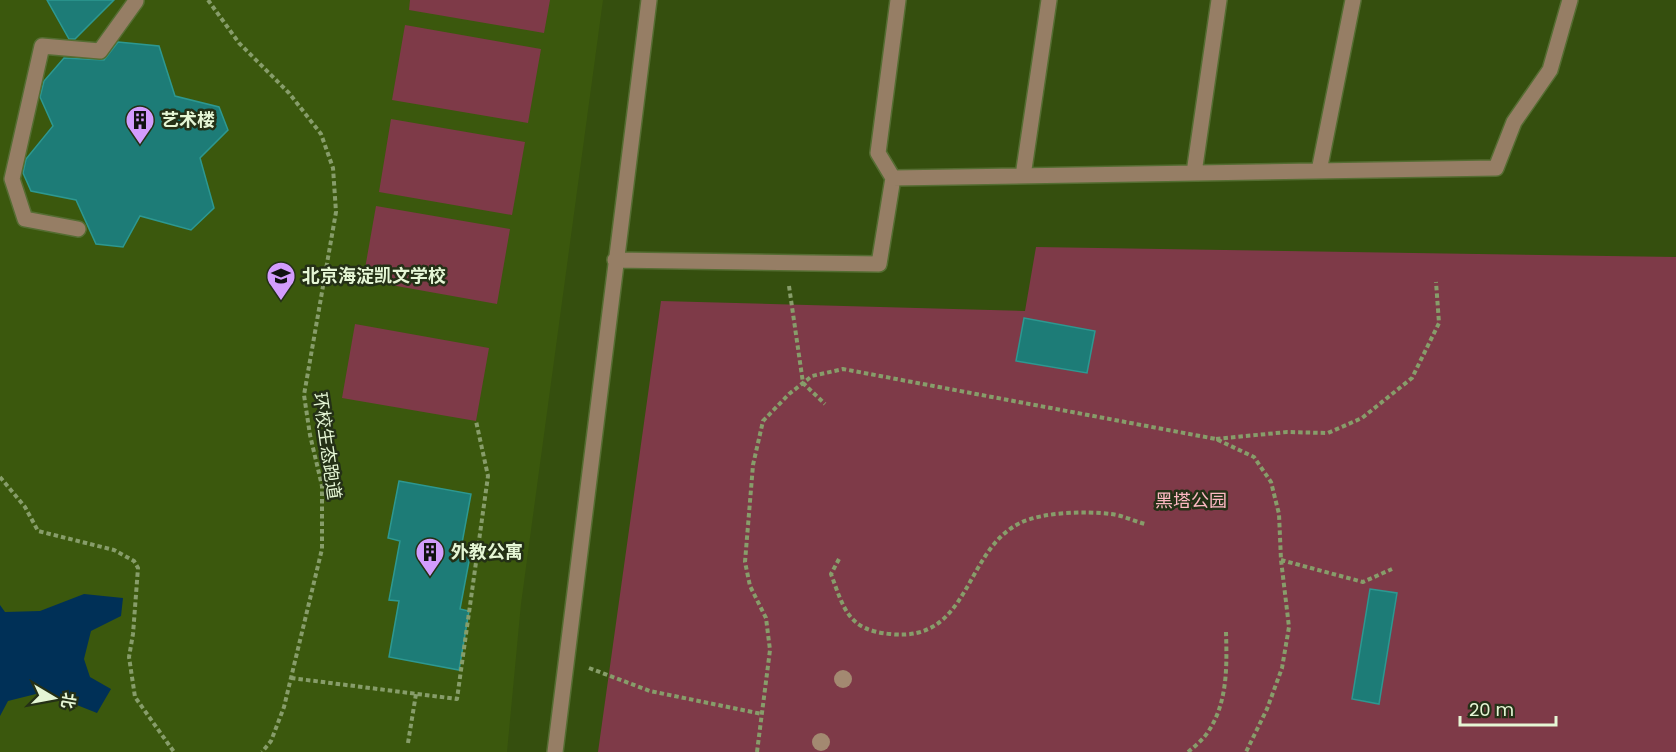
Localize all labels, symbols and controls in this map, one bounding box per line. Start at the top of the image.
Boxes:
building icon: 艺术楼 [124,104,156,146]
place label: 艺术楼 [161,107,215,132]
school or university icon: 北京海淀凯文学校 [265,260,297,302]
place label: 北京海淀凯文学校 [302,263,446,288]
street label: 环校生态跑道 [308,391,347,501]
park label: 黑塔公园 [1155,488,1227,513]
building icon: 外教公寓 [414,536,446,578]
place label: 外教公寓 [451,539,523,564]
north arrow [24,668,84,728]
scale bar [1460,689,1556,727]
text: 北 [56,691,81,710]
text: 20 m [1469,697,1514,722]

